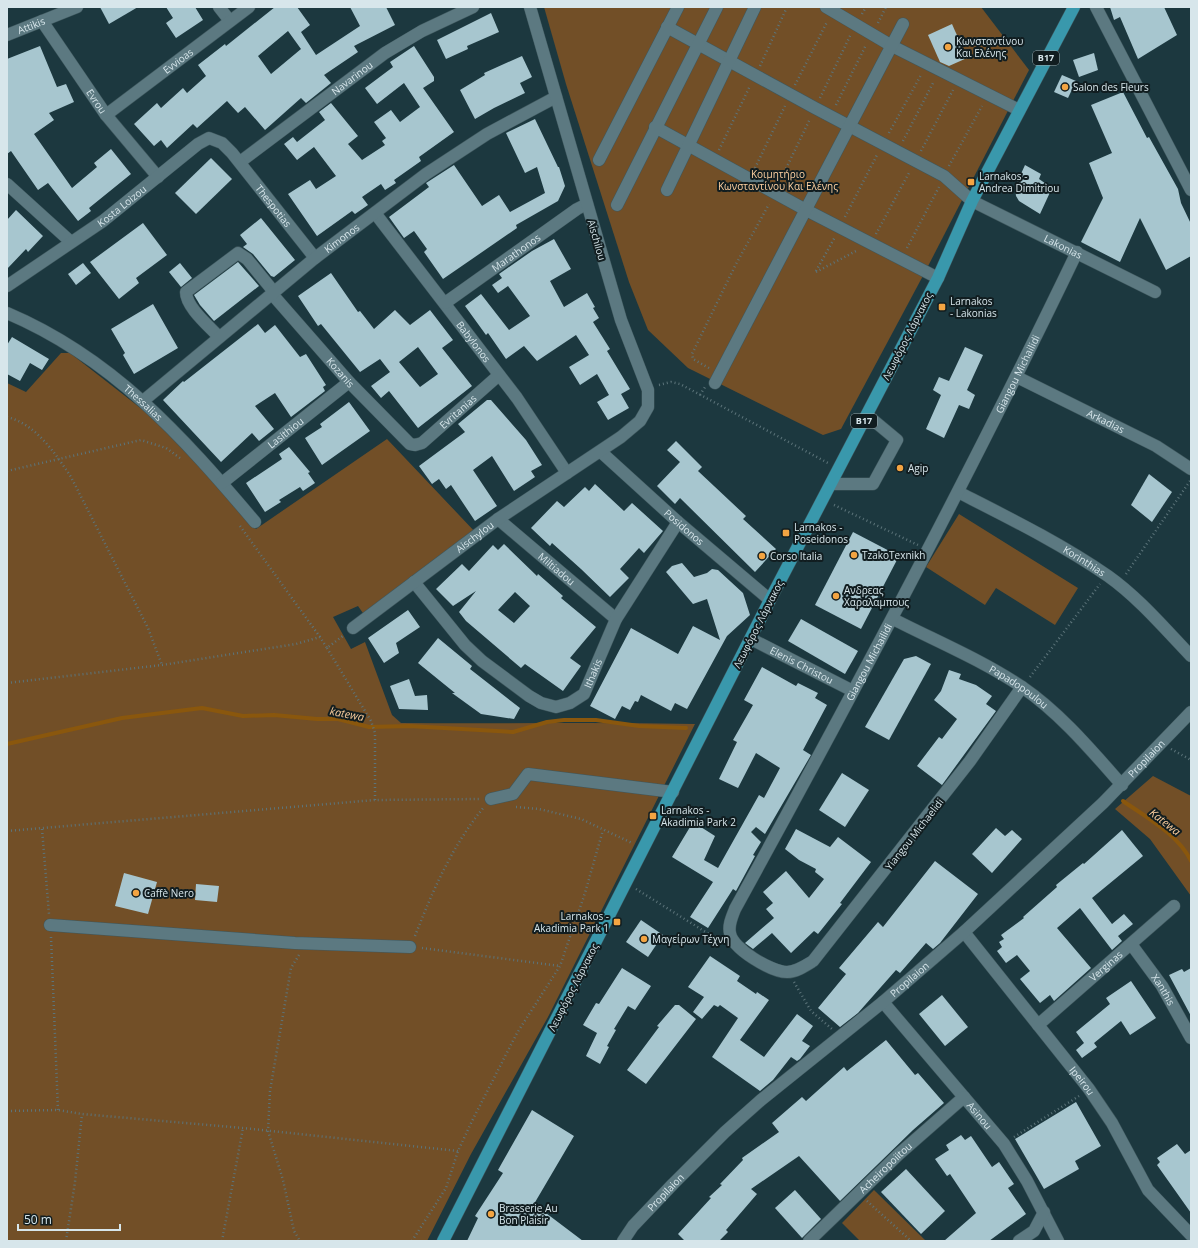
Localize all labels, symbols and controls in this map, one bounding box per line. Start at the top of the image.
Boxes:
street label: Attikis [15,13,47,37]
place label: Κωνσταντίνου Και Ελένης [956,34,1023,60]
marker: Κωνσταντίνου Και Ελένης [943,42,953,52]
street label: Evvioas [160,45,196,77]
road number: B17 [1033,51,1059,65]
street label: Navarinou [328,58,376,98]
place label: Salon des Fleurs [1073,80,1149,94]
marker: Salon des Fleurs [1060,82,1070,92]
street label: Evrou [83,86,110,116]
park label: Κοιμητήριο Κωνσταντίνου Και Ελένης [718,167,838,193]
place label: Larnakos - Andrea Dimitriou [979,169,1059,195]
marker: Larnakos - Andrea Dimitriou [966,177,976,187]
street label: Kosta Loizou [94,182,149,230]
street label: Thespotias [252,182,295,230]
street label: Aischilou [585,218,609,262]
street label: Kimonos [321,220,362,256]
street label: Marathonos [489,230,543,275]
street label: Lakonias [1042,231,1085,262]
street label: Λεωφόρος Λάρνακος [879,289,935,382]
place label: Larnakos - Lakonias [950,294,997,320]
marker: Larnakos - Lakonias [937,302,947,312]
street label: Babylonos [453,318,494,365]
street label: Giangou Michailidi [992,332,1043,416]
street label: Kozanis [323,354,358,391]
street label: Thessalias [121,381,166,424]
street label: Evritanias [436,391,480,432]
street label: Arkadias [1085,406,1127,436]
street label: Lasithiou [264,414,306,451]
road number: B17 [851,414,877,428]
place label: Agip [908,461,928,475]
marker: Agip [895,463,905,473]
street label: Posidonos [661,506,707,548]
street label: Aischylou [453,518,496,556]
place label: Larnakos - Poseidonos [794,520,848,546]
marker: Larnakos - Poseidonos [781,528,791,538]
street label: Korinthias [1061,542,1109,579]
place label: TzakoTexnikh [862,548,925,562]
street label: Miltiadou [535,549,578,588]
place label: Corso Italia [770,549,822,563]
marker: TzakoTexnikh [849,550,859,560]
marker: Corso Italia [757,551,767,561]
street label: Λεωφόρος Λάρνακος [730,577,786,670]
place label: Ανδρεας Χαραλαμπους [844,583,909,609]
marker: Ανδρεας Χαραλαμπους [831,591,841,601]
street label: Giangou Michailidi [842,621,895,703]
street label: Elenis Christou [768,643,836,687]
street label: Ithakis [580,656,605,690]
street label: Papadopoulou [987,662,1051,711]
water label: katewa [329,703,366,724]
street label: Propilaion [1125,736,1168,780]
street label: Yiangou Michaelidi [882,795,946,873]
place label: Larnakos - Akadimia Park 2 [661,803,736,829]
water label: Katewa [1147,805,1184,838]
marker: Larnakos - Akadimia Park 2 [648,811,658,821]
place label: Caffè Nero [144,886,194,900]
marker: Caffè Nero [131,888,141,898]
place label: Larnakos - Akadimia Park 1 [534,909,609,935]
marker: Larnakos - Akadimia Park 1 [612,917,622,927]
place label: Μαγείρων Τέχνη [652,932,729,946]
marker: Μαγείρων Τέχνη [639,934,649,944]
street label: Λεωφόρος Λάρνακος [545,940,601,1033]
street label: Verginas [1086,947,1126,984]
street label: Propilaion [887,958,932,1000]
street label: Xanthis [1148,971,1178,1008]
street label: Ipeirou [1066,1063,1098,1098]
street label: Asinou [964,1099,995,1132]
street label: Acheiropoiitou [856,1139,915,1196]
street label: Propilaion [644,1170,687,1214]
place label: Brasserie Au Bon Plaisir [499,1201,558,1227]
scale bar [18,1206,120,1232]
marker: Brasserie Au Bon Plaisir [486,1209,496,1219]
text: 50 m [24,1211,52,1228]

